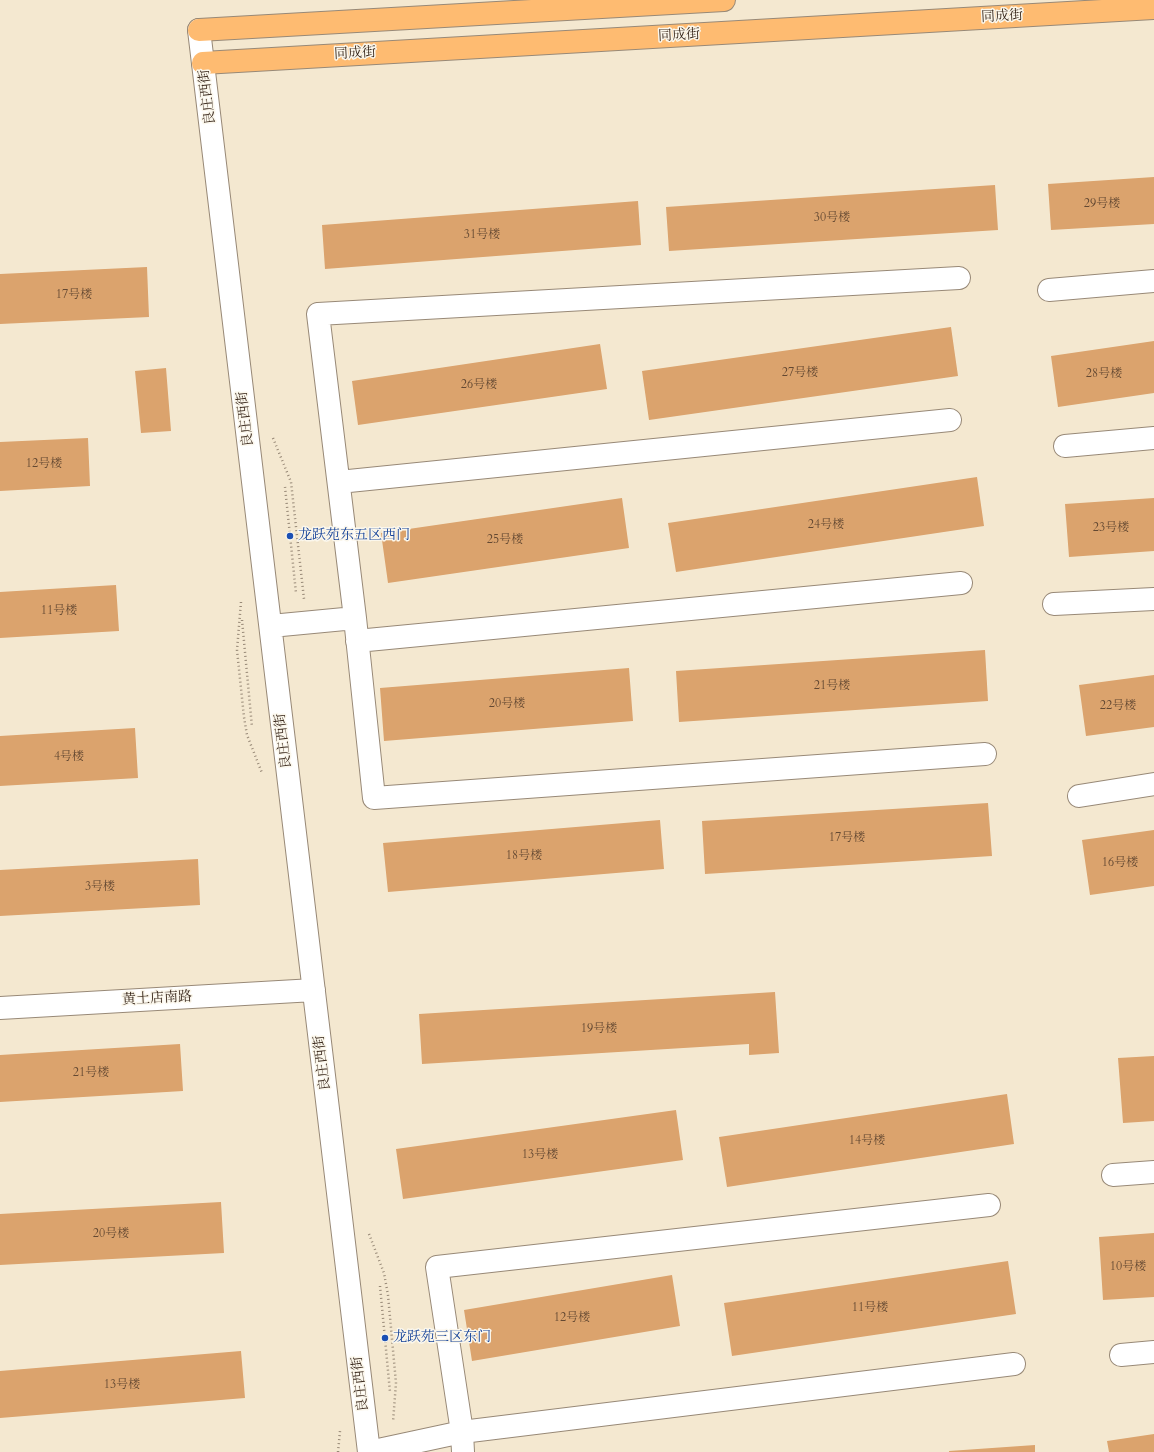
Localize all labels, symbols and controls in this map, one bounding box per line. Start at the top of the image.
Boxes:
street label: 同成街 [981,8,1023,26]
street label: 同成街 [658,27,700,45]
street label: 同成街 [334,45,376,63]
street label: 良庄西街 [196,68,220,126]
house number: 29号楼 [1084,197,1120,211]
house number: 30号楼 [814,211,850,225]
house number: 31号楼 [464,228,500,242]
house number: 17号楼 [56,288,92,302]
house number: 27号楼 [782,366,818,380]
house number: 28号楼 [1086,367,1122,381]
house number: 26号楼 [461,378,497,392]
street label: 良庄西街 [234,390,258,448]
house number: 12号楼 [26,457,62,471]
house number: 24号楼 [808,518,844,532]
house number: 23号楼 [1093,521,1129,535]
place label: 龙跃苑东五区西门 [298,528,410,544]
marker: 龙跃苑东五区西门 [285,531,295,541]
house number: 25号楼 [487,533,523,547]
house number: 11号楼 [41,604,77,618]
house number: 21号楼 [814,679,850,693]
house number: 20号楼 [489,697,525,711]
house number: 22号楼 [1100,699,1136,713]
street label: 良庄西街 [272,712,296,770]
house number: 4号楼 [54,750,84,764]
house number: 17号楼 [829,831,865,845]
house number: 18号楼 [506,849,542,863]
house number: 16号楼 [1102,856,1138,870]
house number: 3号楼 [85,880,115,894]
street label: 黄土店南路 [122,989,192,1009]
house number: 19号楼 [581,1022,617,1036]
street label: 良庄西街 [311,1034,335,1092]
house number: 21号楼 [73,1066,109,1080]
house number: 14号楼 [849,1134,885,1148]
house number: 13号楼 [522,1148,558,1162]
house number: 20号楼 [93,1227,129,1241]
house number: 10号楼 [1110,1260,1146,1274]
house number: 11号楼 [852,1301,888,1315]
house number: 12号楼 [554,1311,590,1325]
place label: 龙跃苑三区东门 [393,1330,491,1346]
marker: 龙跃苑三区东门 [380,1333,390,1343]
street label: 良庄西街 [349,1355,373,1413]
house number: 13号楼 [104,1378,140,1392]

